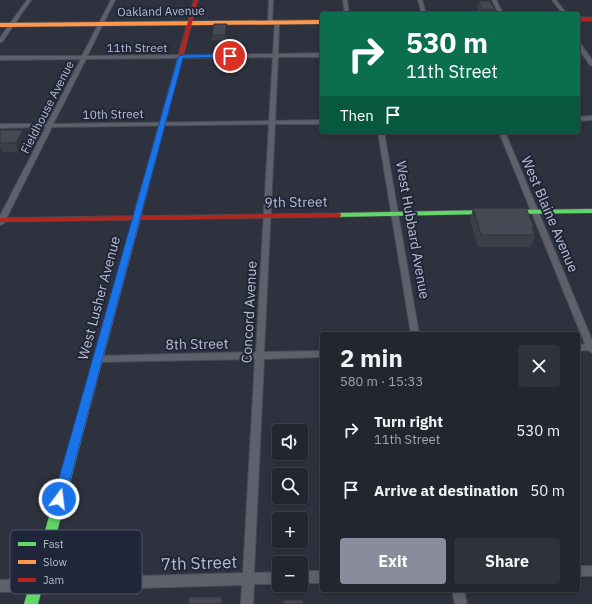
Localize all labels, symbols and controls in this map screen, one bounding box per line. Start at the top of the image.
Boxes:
street label: Oakland Avenue [117,3,205,19]
text: 530 m [406,24,488,61]
icon: right [340,28,392,80]
pin [213,39,247,73]
street label: 11th Street [106,40,168,55]
icon: arrive [219,45,241,67]
street label: Fieldhouse Avenue [17,58,77,156]
text: 11th Street [406,60,498,83]
icon: arrive [382,104,404,126]
street label: 10th Street [82,106,144,122]
text: Then [340,106,374,125]
street label: West Blaine Avenue [517,153,583,275]
street label: West Hubbard Avenue [392,160,434,301]
street label: 9th Street [264,192,328,212]
street label: West Lusher Avenue [74,234,124,362]
street label: Concord Avenue [237,260,261,364]
street label: 8th Street [165,334,229,354]
text: 2 min [340,342,403,374]
button: close [518,345,560,387]
text: 580 m · 15:33 [340,373,423,390]
text: Turn right [374,412,443,431]
icon: right [340,419,362,441]
text: 530 m [516,421,560,440]
map controls [272,424,308,592]
button: sound [272,424,308,460]
text: 11th Street [374,431,440,448]
button: search [272,468,308,504]
position arrow [38,478,80,520]
icon: arrive [340,479,362,501]
text: Arrive at destination [374,481,518,500]
text: 50 m [530,481,565,500]
button: + [272,512,308,548]
legend [10,530,142,594]
text: Fast [43,537,64,551]
button: Exit [340,538,446,584]
button: Share [454,538,560,584]
street label: 7th Street [160,551,238,575]
text: Slow [43,555,67,569]
button: − [272,556,308,592]
text: Jam [43,573,64,587]

